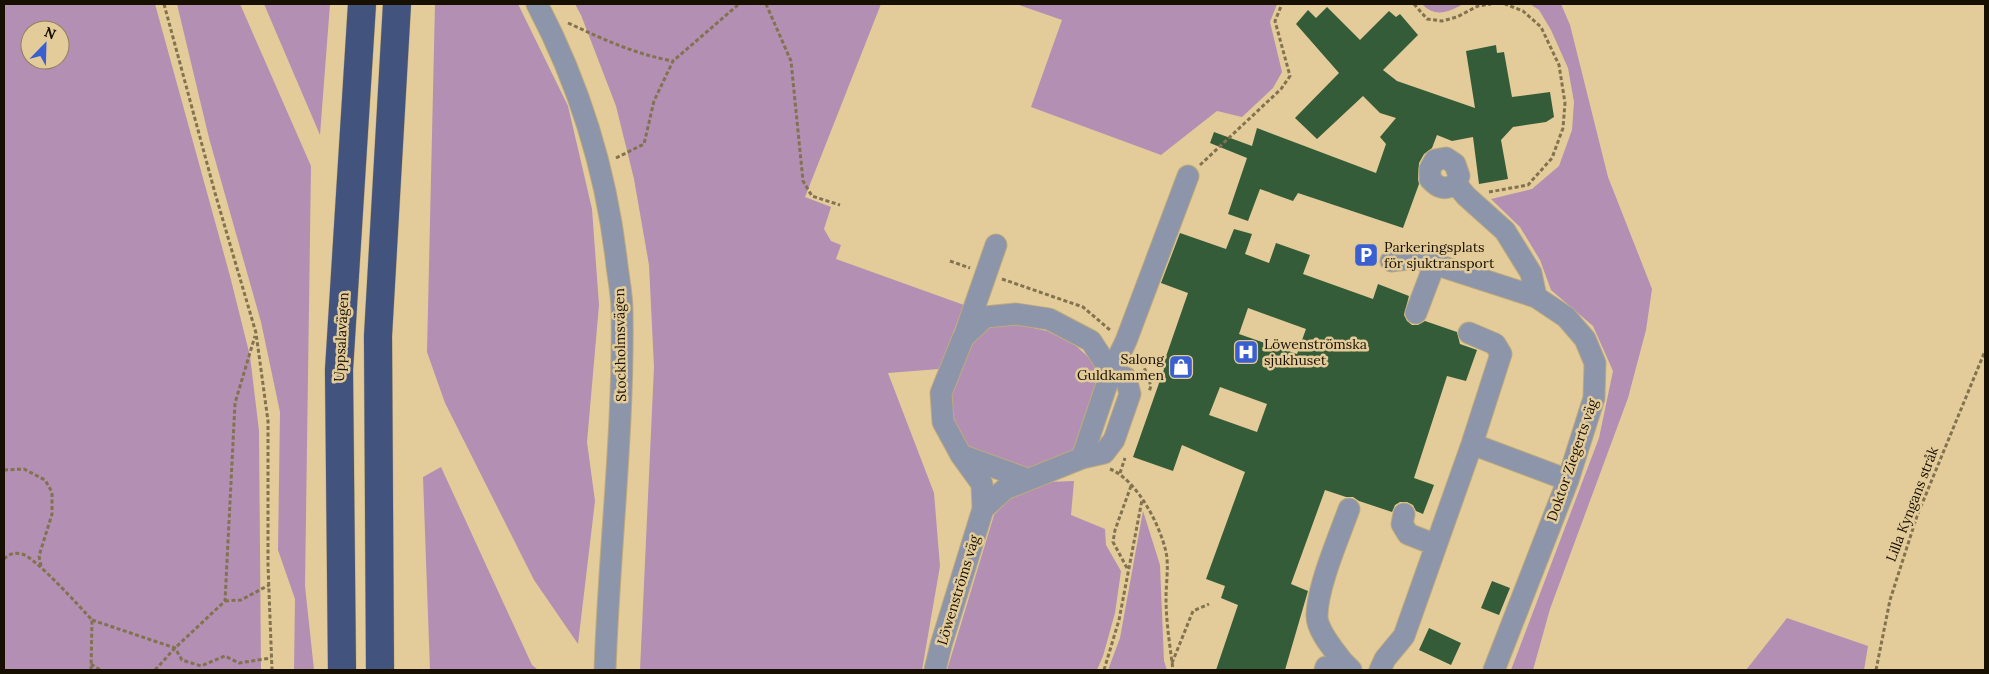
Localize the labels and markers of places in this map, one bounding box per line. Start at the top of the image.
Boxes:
place label: Parkeringsplats för sjuktransport [1384,238,1495,272]
parking icon: Parkeringsplats för sjuktransport [1353,242,1379,268]
place label: Löwenströmska sjukhuset [1264,335,1367,369]
hospital icon: Löwenströmska sjukhuset [1233,339,1259,365]
place label: Salong Guldkammen [1077,350,1164,384]
shop icon: Salong Guldkammen [1168,354,1194,380]

